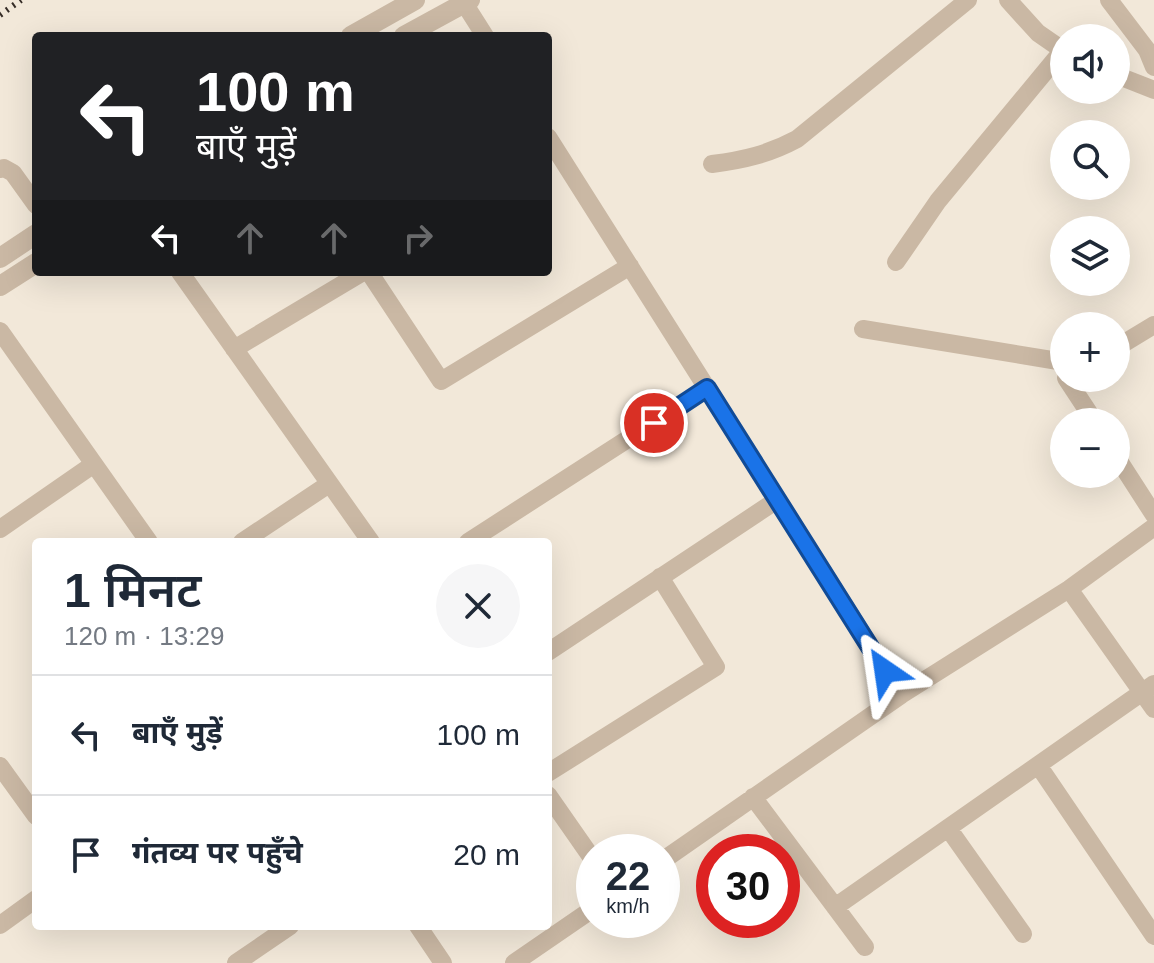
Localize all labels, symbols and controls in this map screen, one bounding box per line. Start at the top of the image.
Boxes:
map controls [1050,24,1130,488]
button: sound [1050,24,1130,104]
text: 100 m [196,60,355,123]
icon: left [64,64,168,168]
button: search [1050,120,1130,200]
text: बाएँ मुड़ें [196,126,297,167]
icon: left [144,216,188,260]
icon: ahead [228,216,272,260]
icon: ahead [312,216,356,260]
icon: right [396,216,440,260]
button: layers [1050,216,1130,296]
button: + [1050,312,1130,392]
pin [620,389,688,457]
icon: arrive [632,401,676,445]
button: − [1050,408,1130,488]
text: 1 मिनट [64,564,201,617]
button: close [436,564,520,648]
text: 120 m · 13:29 [64,621,224,651]
position arrow [843,629,927,713]
icon: left [64,713,108,757]
text: बाएँ मुड़ें [132,716,223,749]
text: 100 m [437,718,520,751]
icon: arrive [64,833,108,877]
speed limit sign: 30 [696,834,800,938]
text: गंतव्य पर पहुँचे [132,836,303,869]
text: 20 m [453,838,520,871]
text: 22 [606,854,650,898]
text: km/h [606,895,650,917]

